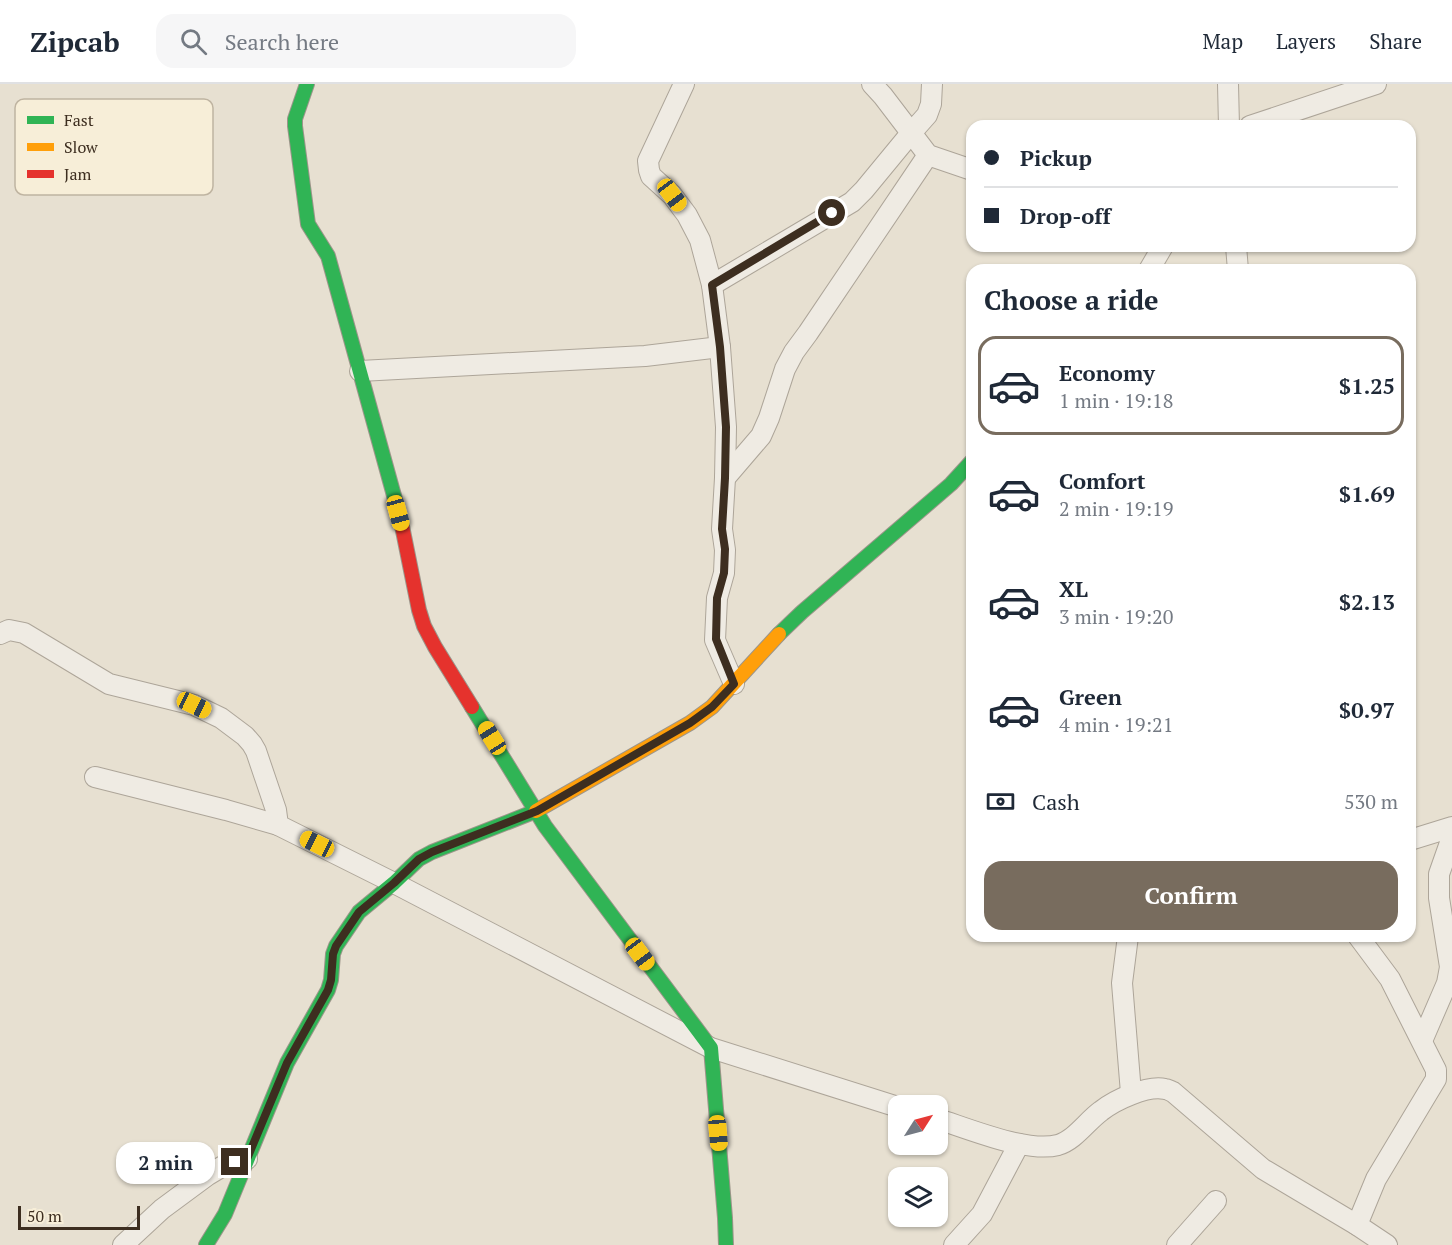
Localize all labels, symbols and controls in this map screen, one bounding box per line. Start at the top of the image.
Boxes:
search box [156,14,576,68]
text: Zipcab [30,23,120,60]
icon: search [177,25,210,58]
text: Search here [225,27,339,56]
text: Map [1202,27,1243,55]
text: Layers [1276,27,1336,55]
text: Share [1369,27,1422,55]
legend [15,99,213,195]
text: Fast [64,109,94,131]
text: Slow [64,136,98,158]
text: Pickup [1020,143,1092,172]
text: Jam [64,163,92,185]
car [654,175,690,215]
route start [818,199,845,226]
text: Drop-off [1020,201,1111,230]
text: Choose a ride [984,282,1159,318]
text: Economy [1059,358,1155,387]
icon: car [987,359,1041,413]
text: $1.25 [1339,371,1395,400]
text: 1 min · 19:18 [1059,387,1173,414]
text: Comfort [1059,466,1145,495]
icon: car [987,467,1041,521]
text: $1.69 [1339,479,1395,508]
car [385,493,411,533]
text: 2 min · 19:19 [1059,495,1173,522]
text: XL [1059,574,1088,603]
icon: car [987,575,1041,629]
text: $2.13 [1339,587,1395,616]
text: 3 min · 19:20 [1059,603,1173,630]
text: Green [1059,682,1122,711]
icon: car [987,683,1041,737]
car [174,689,214,721]
text: $0.97 [1339,695,1395,724]
text: 4 min · 19:21 [1059,711,1173,738]
car [475,718,509,758]
icon: cash [984,785,1017,818]
text: Cash [1032,787,1080,816]
text: 530 m [1344,788,1398,815]
car [297,828,337,860]
button: Confirm [984,861,1398,930]
car [622,934,658,974]
north arrow [888,1095,948,1155]
map controls [888,1095,948,1227]
car [707,1114,729,1152]
callout: 2 min [115,1141,214,1183]
route end [221,1148,248,1175]
text: 2 min [138,1149,193,1176]
button: layers [888,1167,948,1227]
scale bar [18,1203,140,1230]
text: 50 m [27,1205,62,1227]

